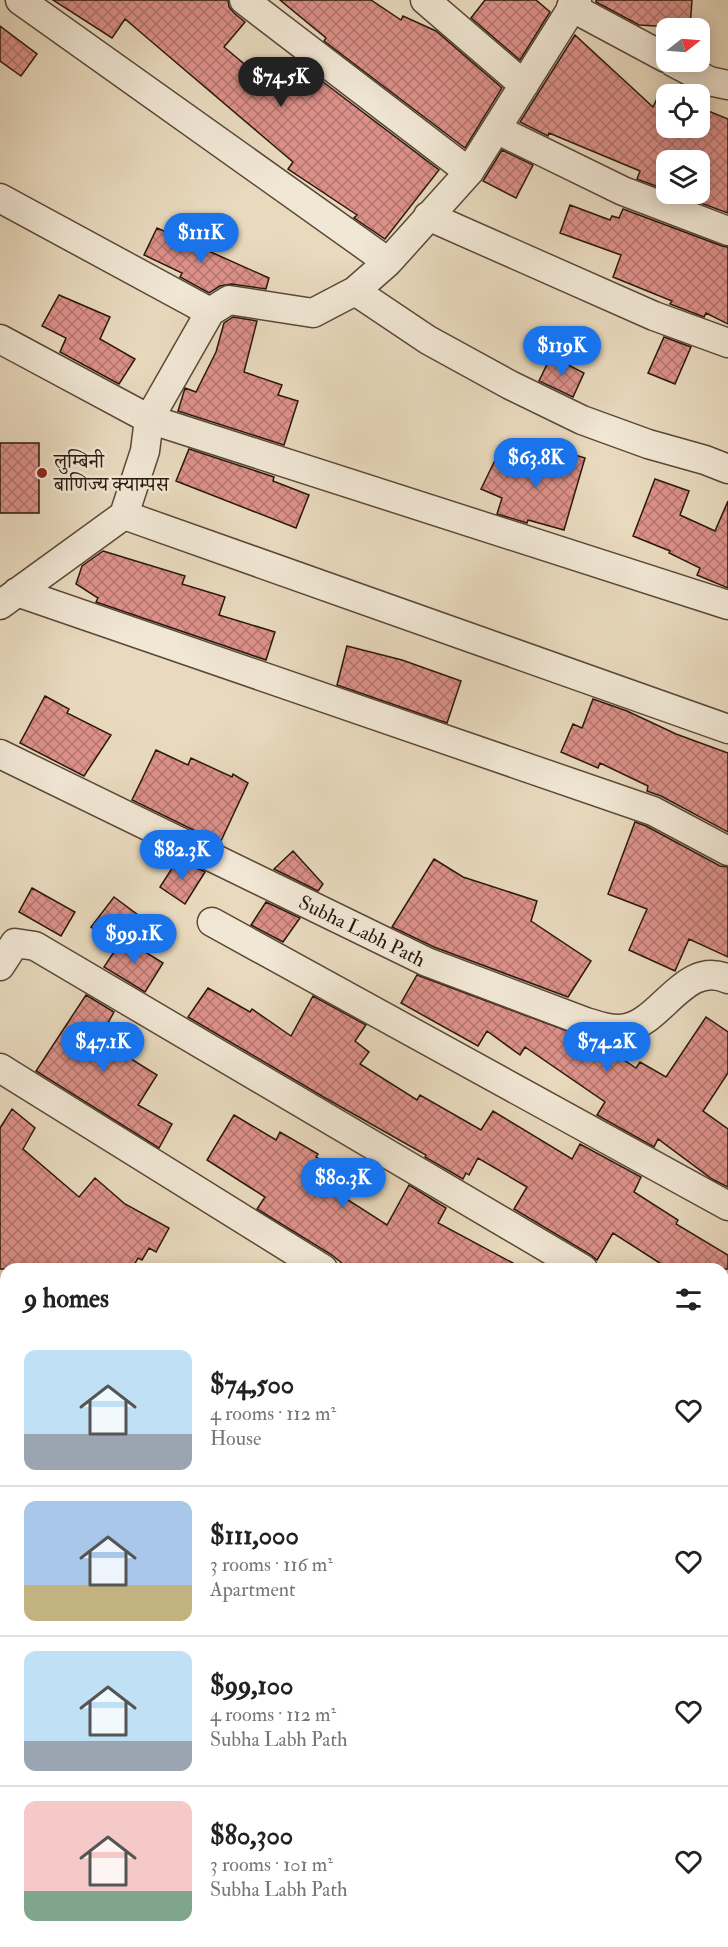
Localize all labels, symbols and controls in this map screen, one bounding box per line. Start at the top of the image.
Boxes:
north arrow [656,18,710,72]
map controls [656,18,710,204]
pin: $74.5K [232,57,330,108]
text: $74.5K [252,64,310,89]
button: locate [656,84,710,138]
button: layers [656,150,710,204]
pin: $111K [159,213,243,264]
text: $111K [178,220,224,245]
pin: $119K [520,326,604,377]
text: $119K [537,333,587,358]
pin: $63.8K [487,438,585,489]
text: $63.8K [508,445,564,470]
place label: लुम्बिनी बाणिज्य क्याम्पस [53,449,170,497]
marker: लुम्बिनी बाणिज्य क्याम्पस [35,466,49,480]
pin: $82.3K [133,830,231,881]
text: $82.3K [154,837,210,862]
street label: Subha Labh Path [295,890,430,973]
pin: $99.1K [85,914,183,965]
text: $99.1K [106,921,162,946]
pin: $47.1K [54,1022,152,1073]
pin: $74.2K [558,1022,656,1073]
text: $47.1K [75,1029,131,1054]
text: $74.2K [577,1029,637,1054]
pin: $80.3K [294,1158,392,1209]
text: $80.3K [315,1165,371,1190]
text: 9 homes [24,1283,109,1315]
icon: filters [672,1283,705,1316]
text: $74,500 [210,1369,294,1401]
icon: home [72,1374,144,1446]
icon: heart [672,1394,705,1427]
text: 4 rooms · 112 m² [210,1401,336,1426]
text: House [210,1426,261,1451]
text: $111,000 [210,1520,299,1552]
icon: home [72,1525,144,1597]
icon: heart [672,1545,705,1578]
text: 3 rooms · 116 m² [210,1552,333,1577]
text: Apartment [210,1577,295,1602]
text: $99,100 [210,1670,293,1702]
icon: home [72,1675,144,1747]
icon: heart [672,1695,705,1728]
text: 4 rooms · 112 m² [210,1702,336,1727]
text: Subha Labh Path [210,1727,347,1752]
text: $80,300 [210,1820,293,1852]
icon: home [72,1825,144,1897]
icon: heart [672,1845,705,1878]
text: 3 rooms · 101 m² [210,1852,333,1877]
text: Subha Labh Path [210,1877,347,1902]

